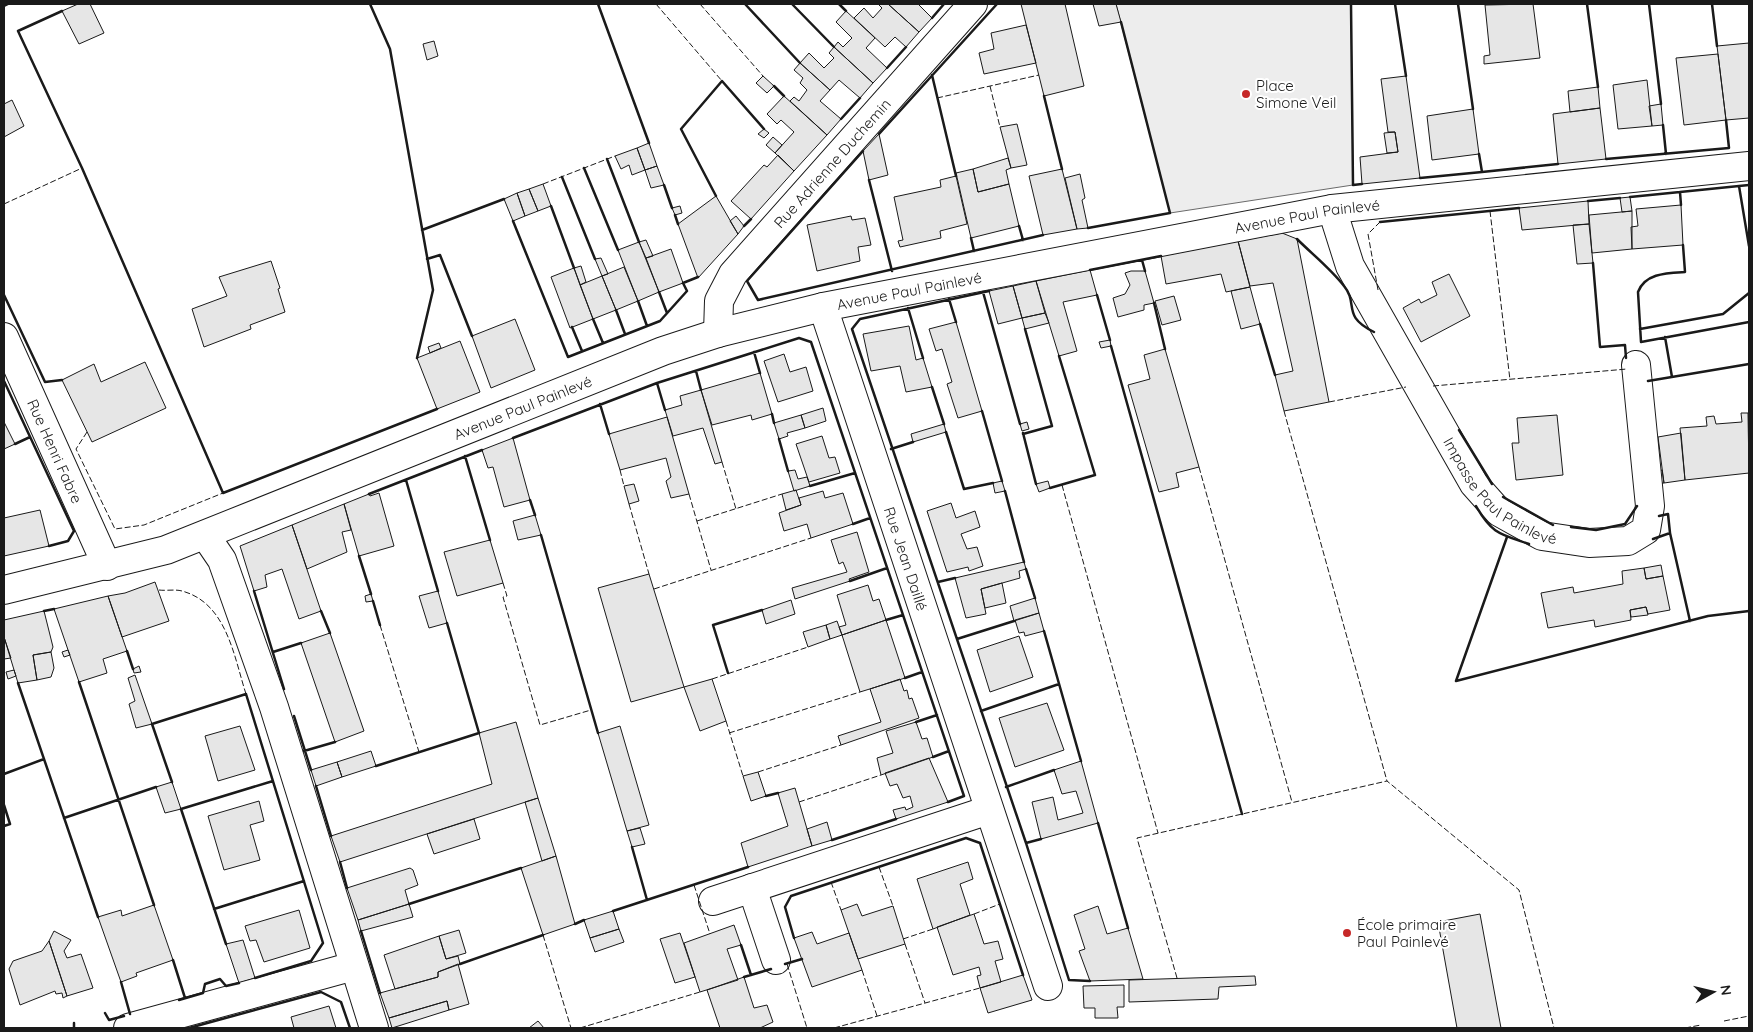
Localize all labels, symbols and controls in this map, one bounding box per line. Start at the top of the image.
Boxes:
place label: Place Simone Veil [1256,76,1336,112]
marker: Place Simone Veil [1240,88,1252,100]
street label: Rue Adrienne Duchemin [769,94,894,232]
street label: Avenue Paul Painlevé [1233,195,1381,237]
street label: Avenue Paul Painlevé [835,267,983,314]
street label: Avenue Paul Painlevé [451,371,595,443]
street label: Rue Henri Fabre [24,396,87,506]
street label: Impasse Paul Painlevé [1440,434,1558,548]
street label: Rue Jean Daillé [880,504,932,613]
place label: École primaire Paul Painlevé [1357,915,1456,951]
marker: École primaire Paul Painlevé [1341,927,1353,939]
north arrow [1688,967,1738,1017]
text: N [1716,984,1736,997]

